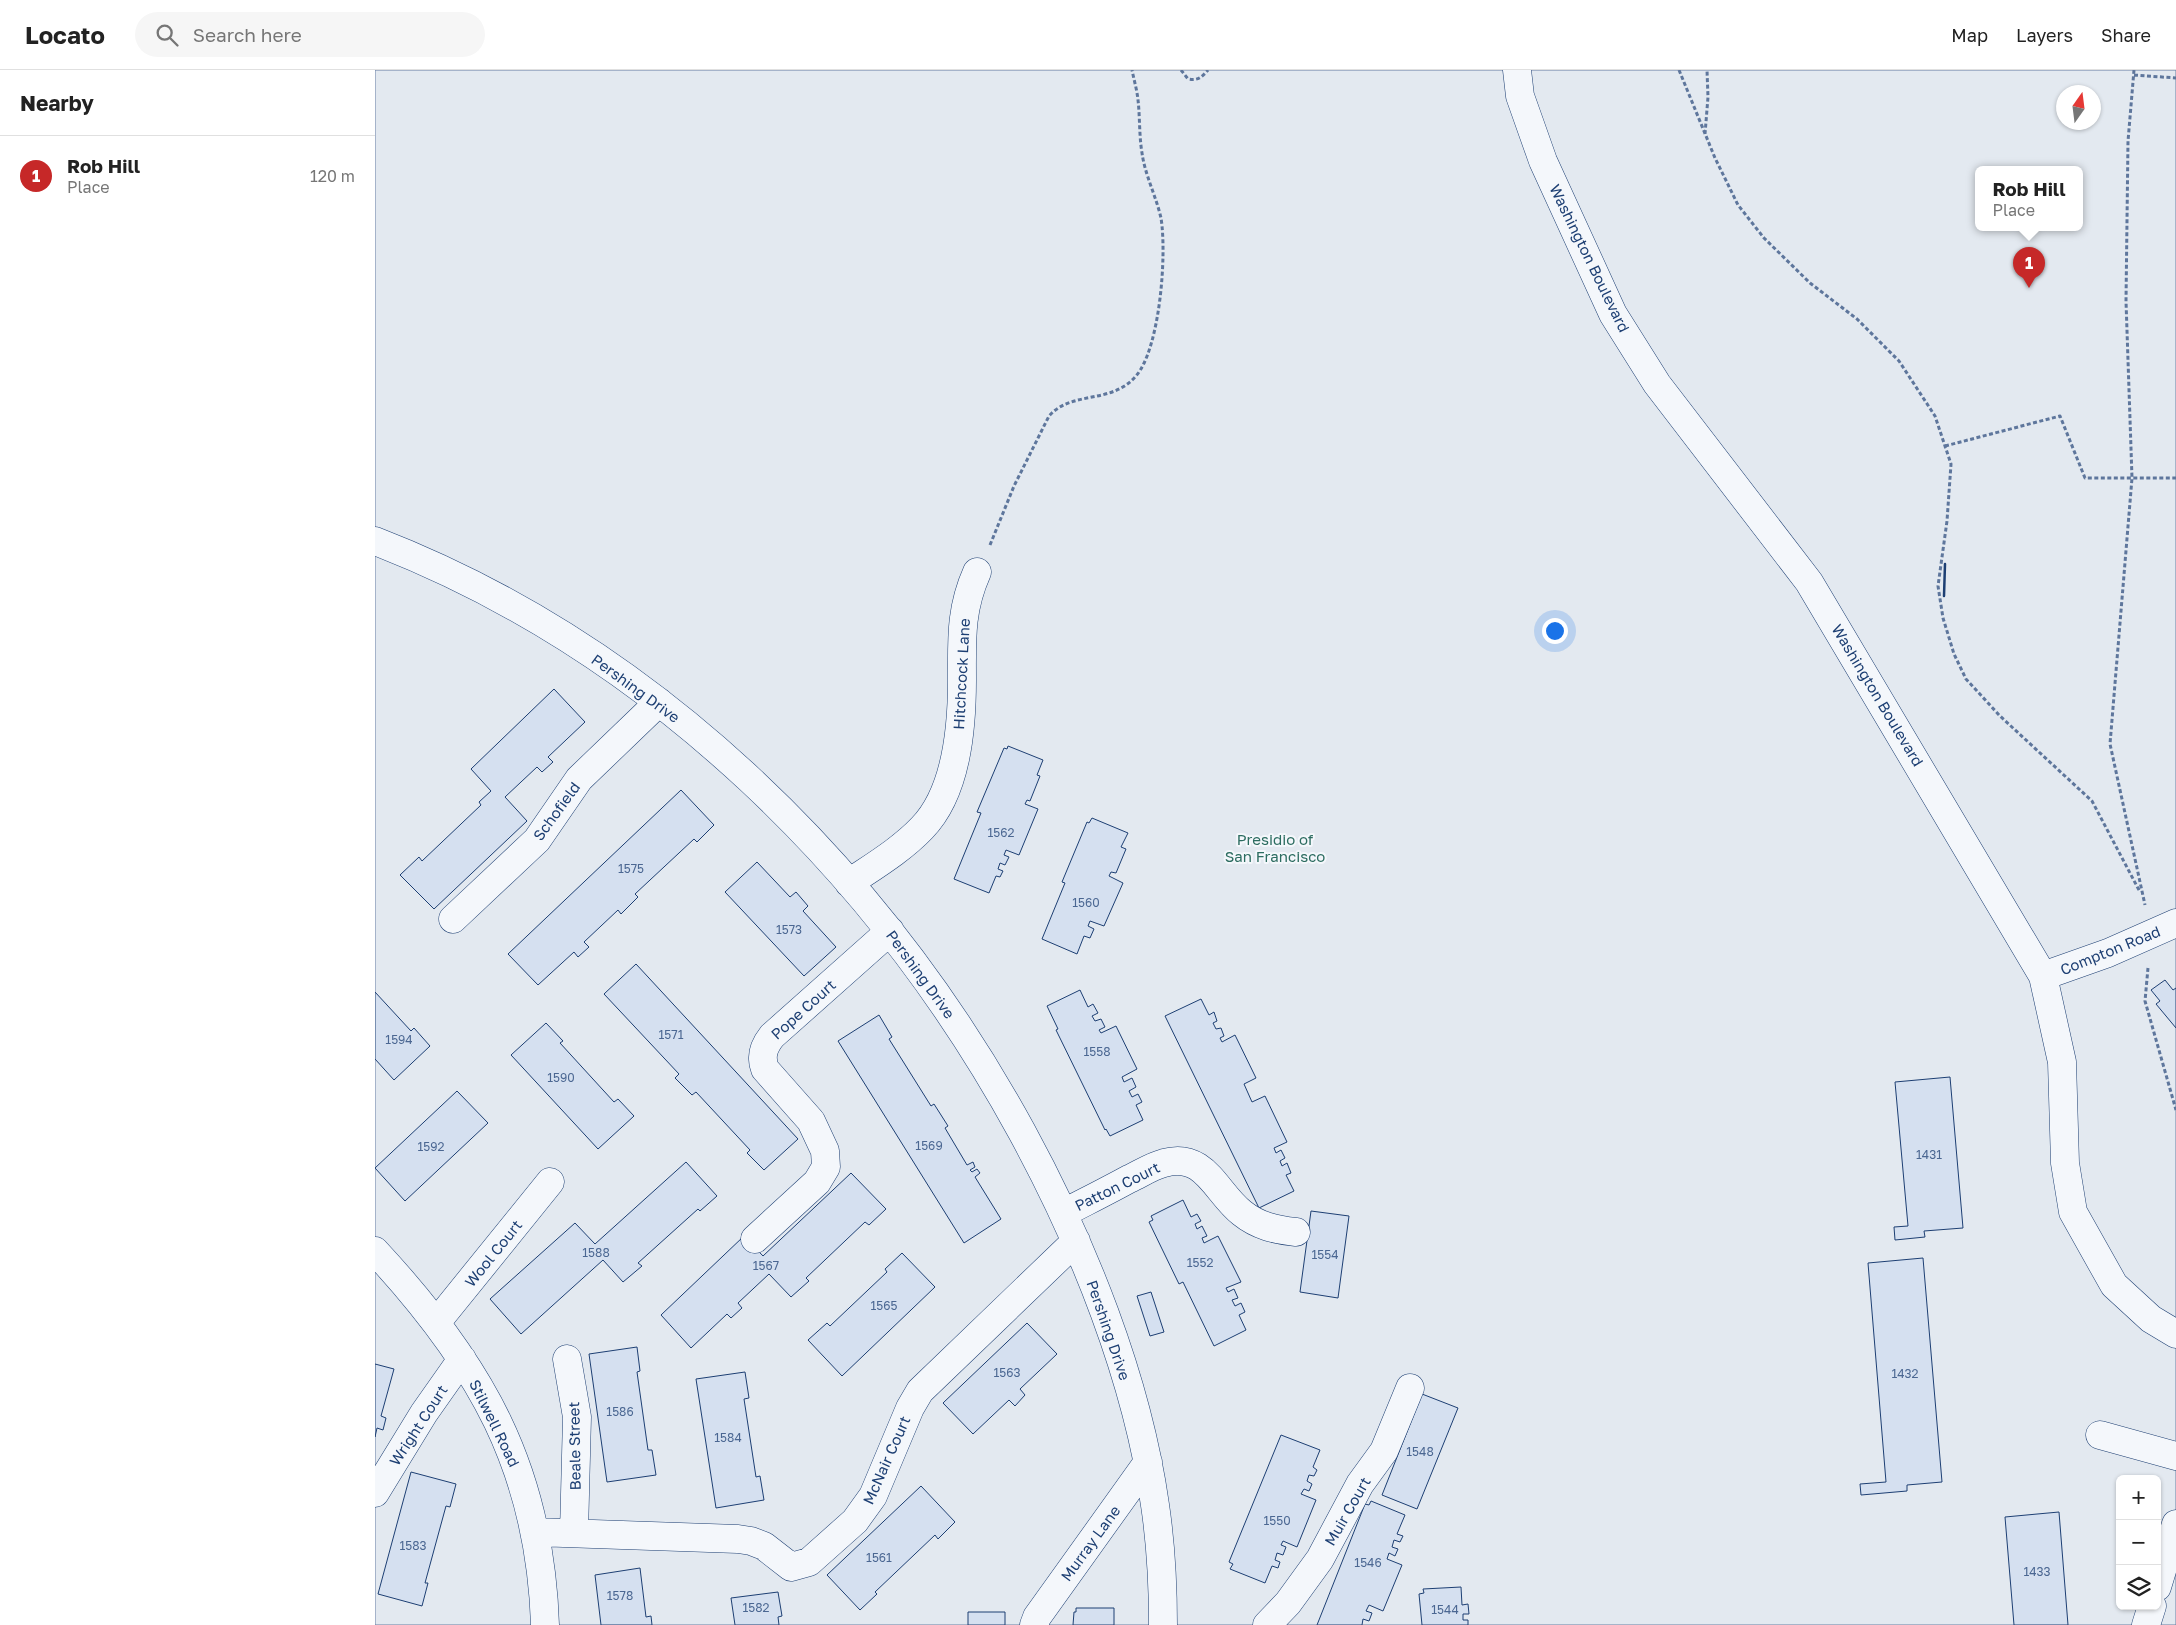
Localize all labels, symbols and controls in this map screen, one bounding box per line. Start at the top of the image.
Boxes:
search box [135,12,485,57]
text: Locato [25,20,105,49]
icon: search [153,21,181,49]
text: Search here [193,23,302,46]
text: Map [1951,24,1988,46]
text: Layers [2016,24,2073,46]
text: Share [2101,24,2151,46]
north arrow [2056,85,2101,130]
text: Nearby [20,90,94,116]
text: Rob Hill [67,154,140,177]
text: 1 [32,166,40,186]
text: 120 m [310,166,355,186]
popup [1975,166,2083,231]
text: Place [67,177,110,197]
text: Rob Hill [1992,177,2066,200]
street label: Washington Boulevard [1546,181,1634,335]
text: Place [1992,200,2035,220]
pin: 1 [2013,247,2045,288]
street label: Hitchcock Lane [949,618,973,730]
your location [1542,618,1568,644]
street label: Washington Boulevard [1828,621,1928,769]
street label: Pershing Drive [588,650,684,726]
street label: Schofield [529,778,583,844]
house number: 1562 [987,825,1015,840]
park label: Presidio of San Francisco [1225,830,1325,865]
house number: 1575 [618,861,644,876]
house number: 1560 [1072,895,1100,910]
house number: 1573 [776,922,802,937]
street label: Compton Road [2057,922,2163,978]
street label: Pershing Drive [883,926,959,1022]
street label: Pope Court [767,975,839,1043]
house number: 1571 [659,1027,684,1042]
house number: 1594 [385,1032,413,1047]
house number: 1558 [1083,1044,1111,1059]
house number: 1590 [547,1070,575,1085]
house number: 1569 [915,1138,943,1153]
house number: 1592 [417,1139,445,1154]
house number: 1431 [1916,1147,1942,1162]
street label: Patton Court [1072,1158,1162,1214]
street label: Wool Court [461,1216,525,1290]
house number: 1588 [582,1245,610,1260]
house number: 1554 [1311,1247,1339,1262]
house number: 1552 [1187,1255,1213,1270]
house number: 1567 [753,1258,779,1273]
street label: Pershing Drive [1083,1278,1135,1383]
house number: 1565 [870,1298,898,1313]
house number: 1563 [993,1365,1021,1380]
house number: 1432 [1891,1366,1919,1381]
street label: Stilwell Road [466,1376,524,1470]
street label: Wright Court [385,1381,451,1469]
street label: Beale Street [564,1401,584,1491]
house number: 1586 [606,1404,634,1419]
street label: McNair Court [858,1413,914,1507]
house number: 1584 [714,1430,742,1445]
house number: 1548 [1406,1444,1434,1459]
street label: Muir Court [1320,1474,1374,1548]
map controls [2116,1475,2161,1610]
button: + [2116,1475,2161,1520]
street label: Murray Lane [1057,1501,1124,1584]
house number: 1550 [1263,1513,1291,1528]
button: − [2116,1520,2161,1565]
house number: 1583 [399,1538,427,1553]
house number: 1561 [866,1550,892,1565]
house number: 1546 [1354,1555,1382,1570]
house number: 1433 [2023,1564,2051,1579]
button: layers [2116,1565,2161,1610]
house number: 1578 [607,1588,633,1603]
house number: 1582 [742,1600,770,1615]
house number: 1544 [1431,1602,1459,1617]

